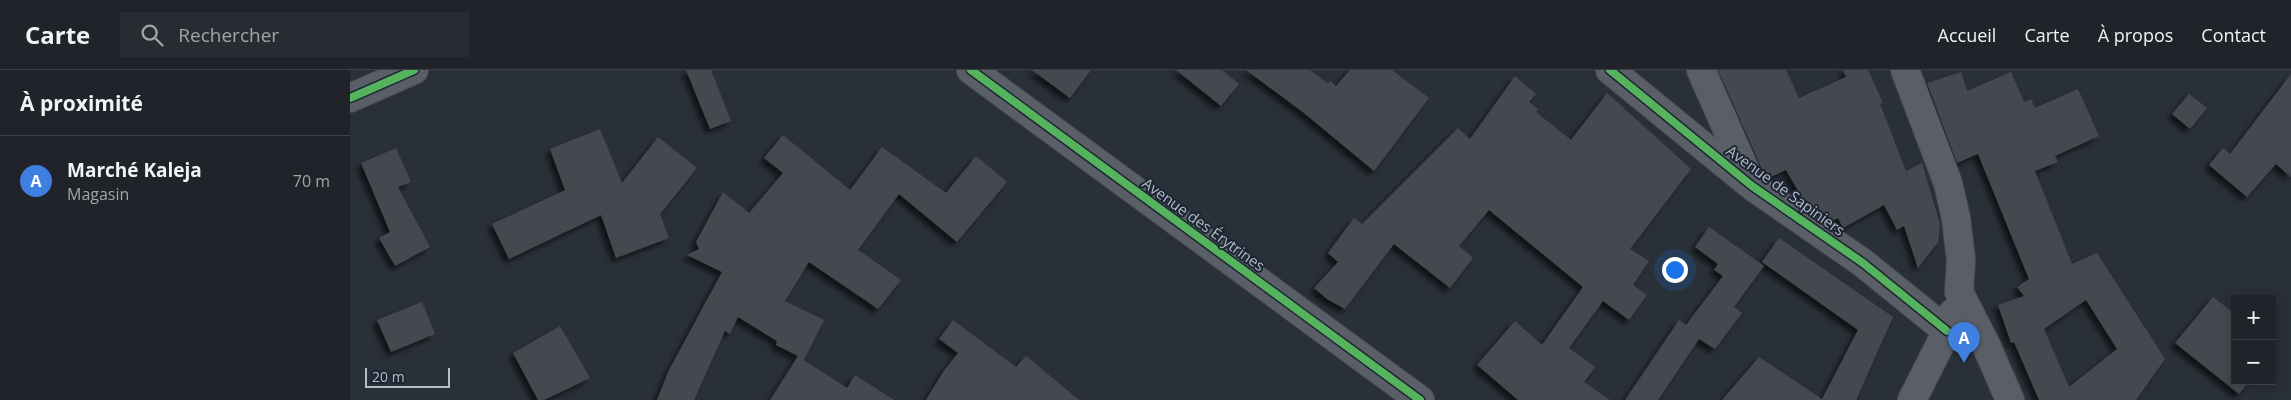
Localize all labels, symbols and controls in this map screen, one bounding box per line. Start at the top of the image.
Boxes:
search box [120,12,470,57]
text: Carte [25,18,90,51]
icon: search [138,21,166,49]
text: Rechercher [178,22,279,48]
text: Accueil [1938,23,1996,47]
text: Carte [2024,23,2070,47]
text: À propos [2098,23,2173,47]
text: Contact [2201,23,2266,47]
text: À proximité [20,89,143,117]
street label: Avenue de Sapiniers [1723,140,1849,240]
text: Marché Kaleja [67,157,202,183]
text: A [30,170,42,192]
text: 70 m [293,170,330,192]
street label: Avenue des Érytrines [1139,173,1269,275]
text: Magasin [67,183,129,205]
your location [1662,257,1688,283]
map controls [2231,295,2276,385]
button: + [2231,295,2276,340]
pin: A [1948,322,1980,363]
button: − [2231,340,2276,385]
scale bar [365,365,450,388]
text: 20 m [372,367,405,386]

